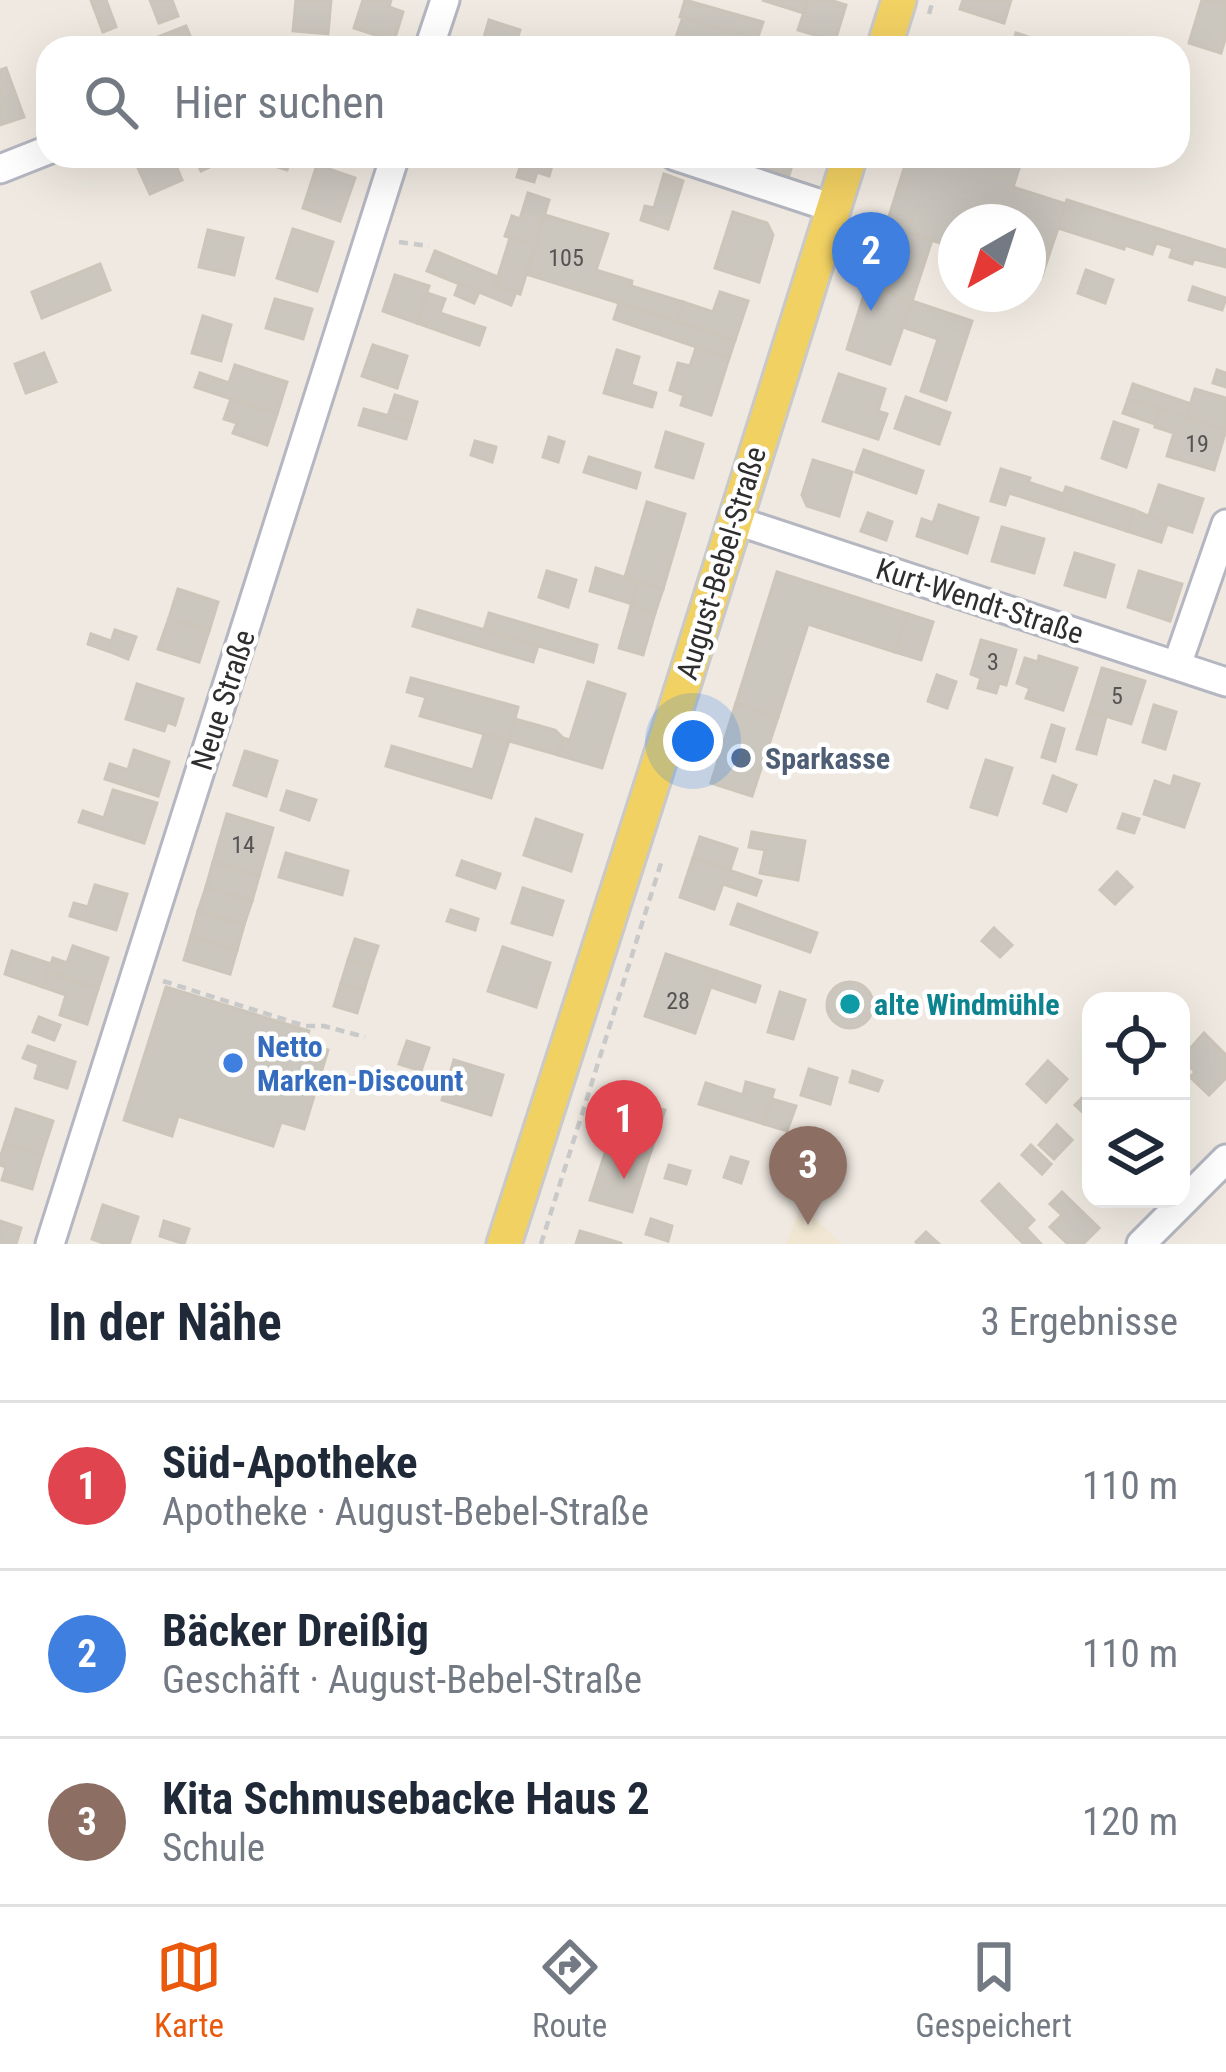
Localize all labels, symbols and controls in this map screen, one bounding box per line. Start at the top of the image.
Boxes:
search box [36,36,1190,168]
icon: search [78,69,144,135]
text: Hier suchen [174,76,385,129]
north arrow [938,204,1046,312]
pin: 2 [832,212,910,311]
house number: 105 [548,244,584,272]
house number: 19 [1185,430,1209,458]
street label: August-Bebel-Straße [669,442,773,684]
street label: Kurt-Wendt-Straße [872,551,1088,651]
street label: Neue Straße [184,626,262,774]
house number: 3 [987,648,999,676]
house number: 5 [1111,682,1123,710]
your location [663,711,723,771]
place label: Sparkasse [765,741,890,776]
marker: Sparkasse [728,745,754,771]
house number: 14 [231,831,255,859]
house number: 28 [666,987,690,1015]
place label: alte Windmühle [874,987,1060,1022]
marker: alte Windmühle [837,991,863,1017]
map controls [1082,992,1190,1208]
button: locate [1082,992,1190,1100]
place label: Netto Marken-Discount [257,1029,463,1098]
marker: Netto Marken-Discount [220,1050,246,1076]
pin: 1 [585,1080,663,1179]
button: layers [1082,1100,1190,1208]
pin: 3 [769,1126,847,1225]
text: In der Nähe [48,1293,282,1352]
text: 3 Ergebnisse [980,1299,1178,1345]
text: Süd-Apotheke [162,1436,418,1489]
text: 1 [77,1463,97,1509]
text: 110 m [1082,1463,1178,1509]
text: Apotheke · August-Bebel-Straße [162,1489,649,1535]
text: Bäcker Dreißig [162,1604,429,1657]
text: 2 [77,1631,97,1677]
text: 110 m [1082,1631,1178,1677]
text: Geschäft · August-Bebel-Straße [162,1657,642,1703]
text: Kita Schmusebacke Haus 2 [162,1772,650,1825]
text: 3 [77,1799,97,1845]
text: 120 m [1082,1799,1178,1845]
text: Schule [162,1825,265,1871]
tab: Karte [154,1934,224,2045]
tab: Route [532,1934,607,2045]
tab: Gespeichert [915,1934,1072,2045]

